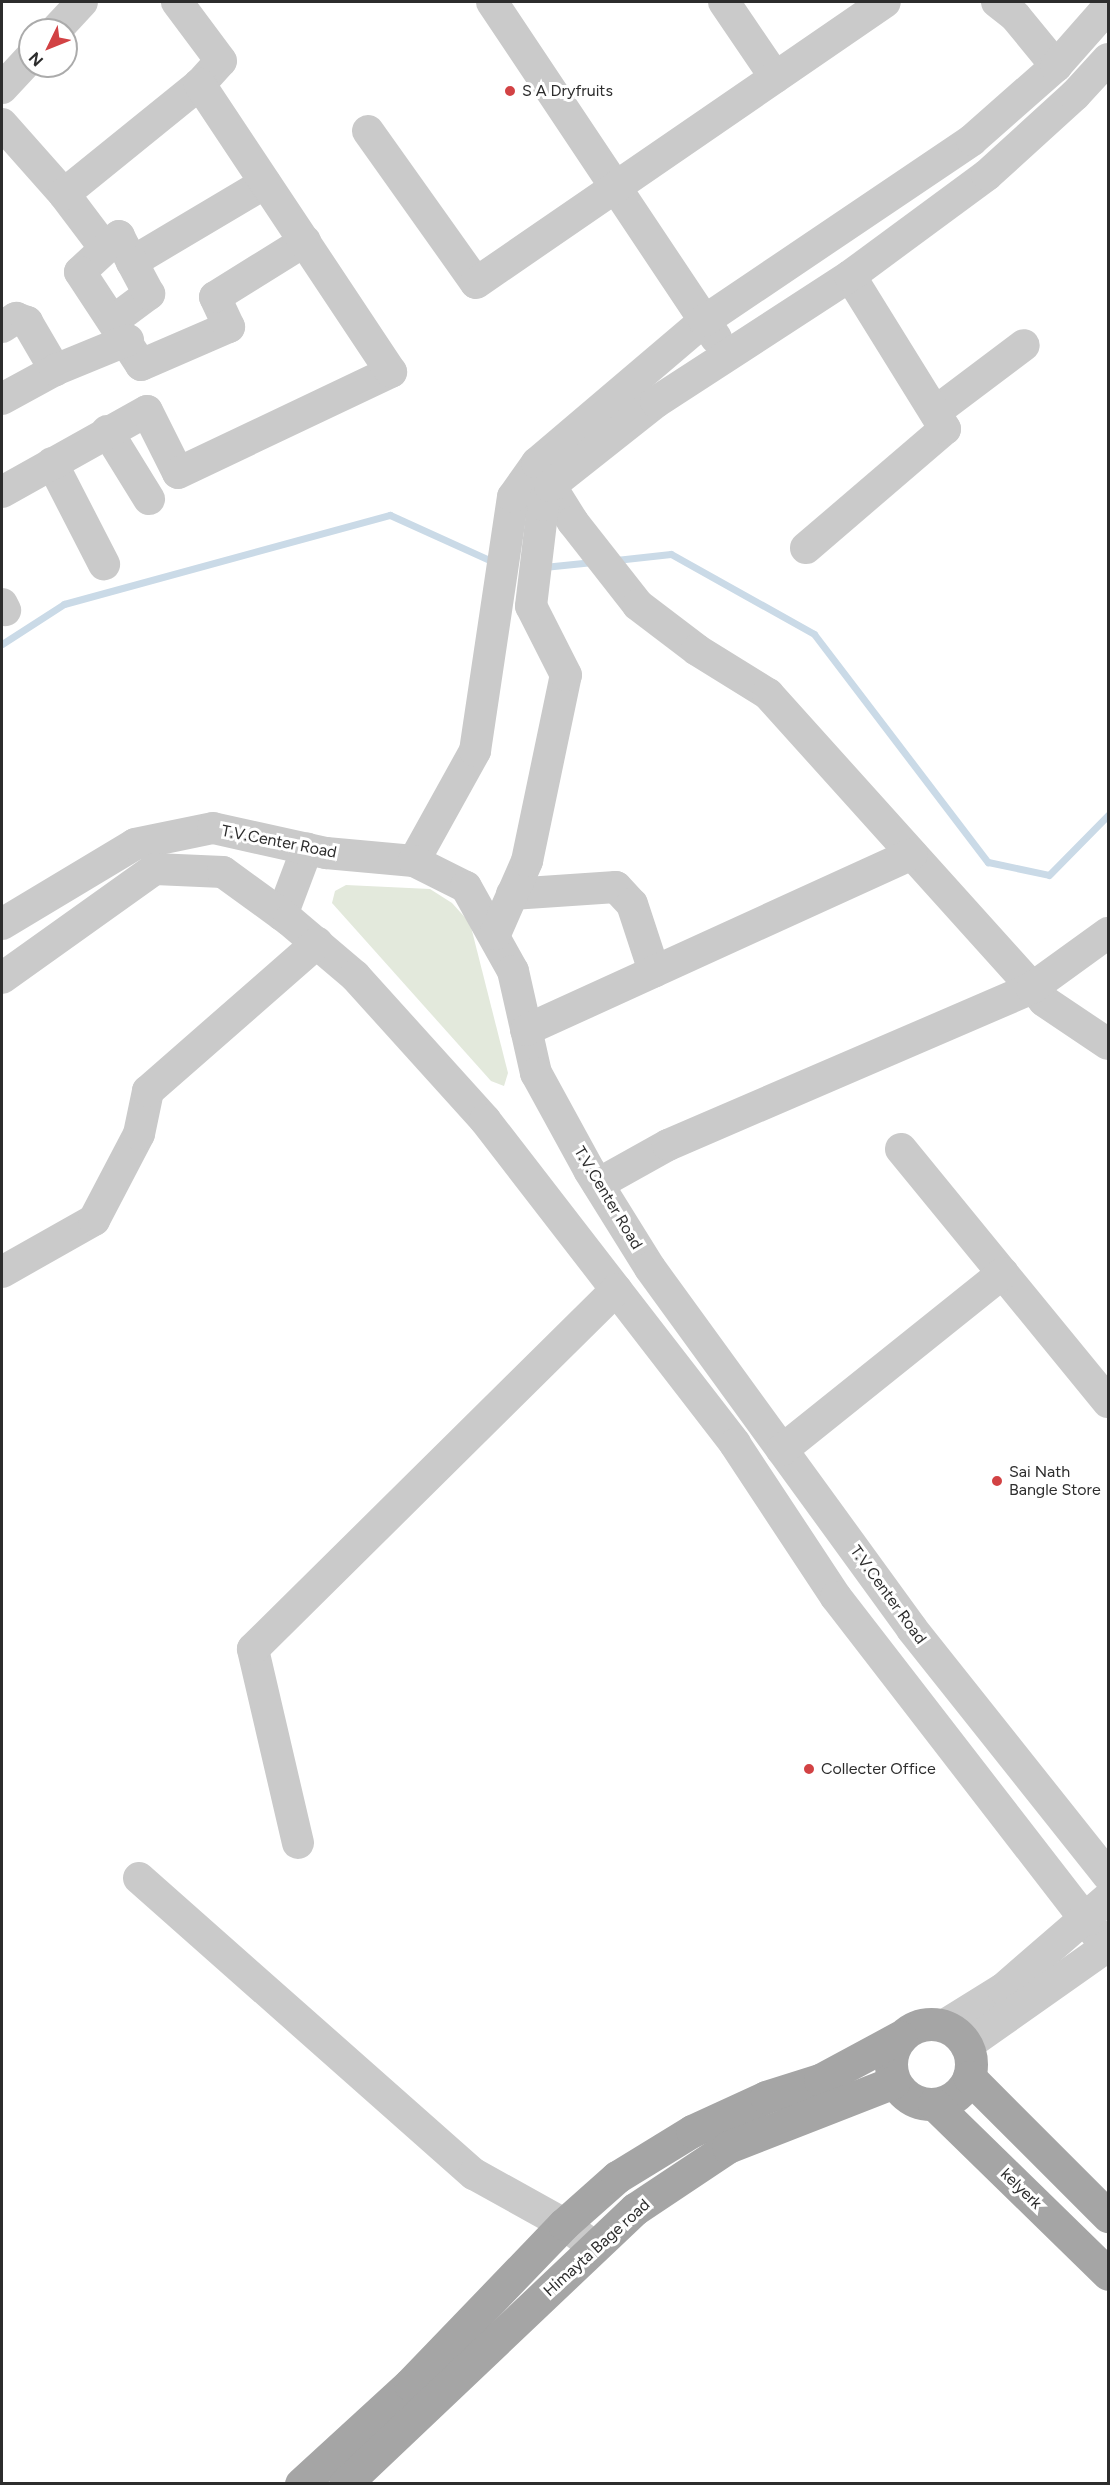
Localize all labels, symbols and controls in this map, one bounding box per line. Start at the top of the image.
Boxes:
north arrow [18,18,78,78]
text: N [25,48,47,70]
place label: S A Dryfruits [522,81,613,101]
marker: S A Dryfruits [503,84,517,98]
street label: T.V.Center Road [220,821,338,863]
street label: T.V.Center Road [570,1143,646,1253]
place label: Sai Nath Bangle Store [1009,1462,1101,1500]
marker: Sai Nath Bangle Store [990,1474,1004,1488]
street label: T.V.Center Road [846,1542,930,1648]
place label: Collecter Office [821,1759,936,1779]
marker: Collecter Office [802,1762,816,1776]
street label: kelyerk [996,2165,1046,2213]
street label: Himayta Bage road [540,2195,654,2301]

